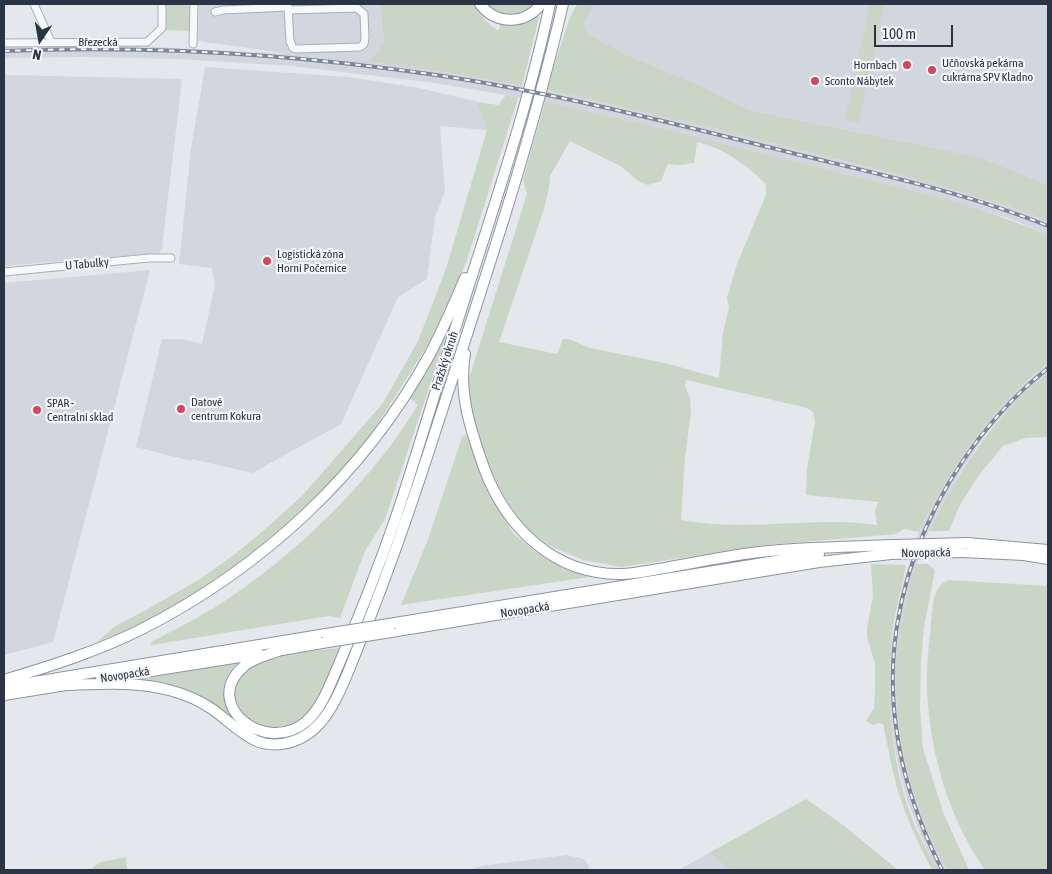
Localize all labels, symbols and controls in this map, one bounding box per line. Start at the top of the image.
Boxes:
north arrow [15,15,65,65]
scale bar [877,15,956,47]
text: 100 m [882,25,916,42]
street label: Březecká [78,35,118,49]
text: N [31,46,43,63]
place label: Učňovská pekárna cukrárna SPV Kladno [942,56,1033,84]
place label: Hornbach [854,58,897,72]
marker: Hornbach [901,59,913,71]
marker: Učňovská pekárna cukrárna SPV Kladno [926,64,938,76]
place label: Sconto Nábytek [825,74,894,88]
marker: Sconto Nábytek [809,75,821,87]
place label: Logistická zóna Horní Počernice [277,247,347,275]
street label: U Tabulky [65,255,109,273]
marker: Logistická zóna Horní Počernice [261,255,273,267]
street label: Pražský okruh [429,330,461,392]
place label: Datové centrum Kokura [191,395,261,423]
place label: SPAR - Centralní sklad [47,396,113,424]
marker: Datové centrum Kokura [175,403,187,415]
marker: SPAR - Centralní sklad [31,404,43,416]
street label: Novopacká [901,545,951,561]
street label: Novopacká [499,599,551,621]
street label: Novopacká [99,664,151,686]

